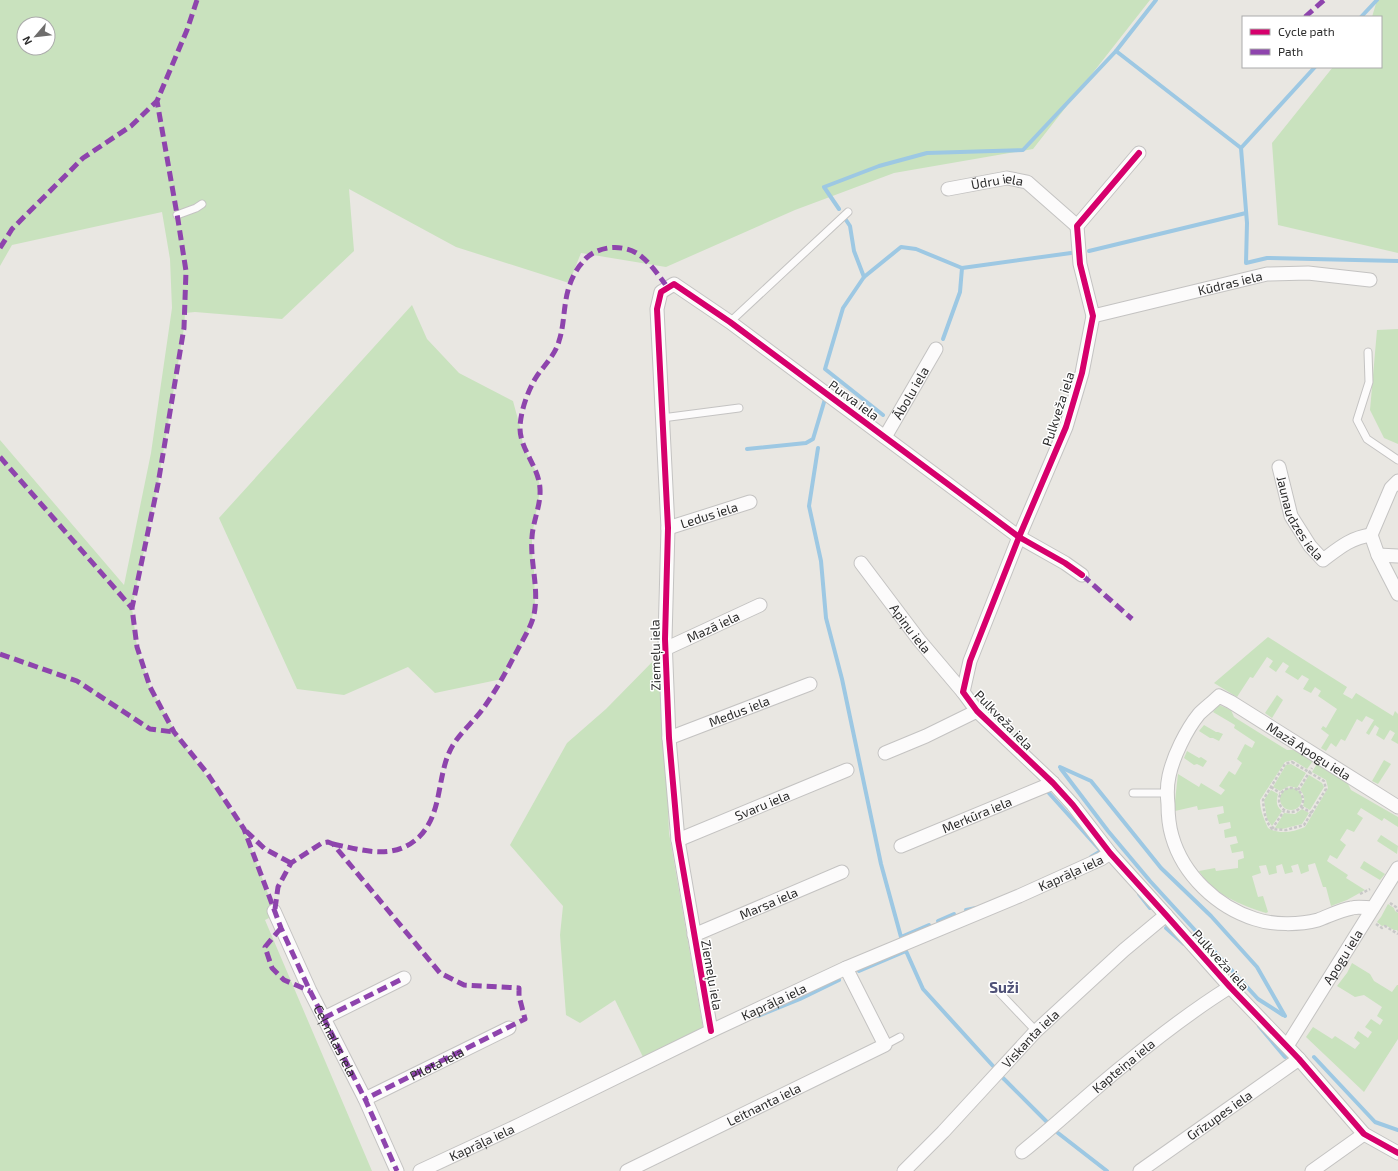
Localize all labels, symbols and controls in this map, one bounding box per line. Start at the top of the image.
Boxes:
north arrow [16,16,56,56]
legend [1242,16,1382,68]
text: Cycle path [1278,24,1335,38]
text: N [19,34,34,47]
text: Path [1278,44,1303,58]
street label: Ūdru iela [970,170,1025,193]
street label: Kūdras iela [1196,267,1264,298]
street label: Ābolu iela [889,364,932,422]
street label: Pulkveža iela [1038,370,1078,448]
street label: Purva iela [826,376,882,424]
street label: Jaunaudzes iela [1273,474,1327,564]
street label: Ledus iela [678,498,740,532]
street label: Apiņu iela [886,601,935,656]
street label: Mazā iela [684,608,742,646]
street label: Ziemeļu iela [646,619,665,691]
street label: Pulkveža iela [971,687,1037,753]
street label: Medus iela [706,692,772,730]
street label: Mazā Apogu iela [1264,718,1354,783]
street label: Svaru iela [732,787,792,824]
street label: Merkūra iela [939,793,1014,836]
street label: Kaprāļa iela [1036,851,1106,894]
street label: Marsa iela [737,884,800,923]
street label: Pulkveža iela [1189,926,1253,994]
street label: Apogu iela [1319,926,1366,987]
street label: Ziemeļu iela [697,938,726,1012]
district label: Suži [989,978,1019,996]
street label: Kaprāļa iela [739,980,809,1024]
street label: Ceļmalas iela [310,1002,360,1079]
street label: Viskanta iela [998,1006,1062,1071]
street label: Kapteiņa iela [1089,1035,1158,1096]
street label: Pilota iela [407,1044,466,1084]
street label: Leitnanta iela [724,1079,803,1129]
street label: Grīzupes iela [1184,1087,1255,1144]
street label: Kaprāļa iela [447,1120,517,1164]

